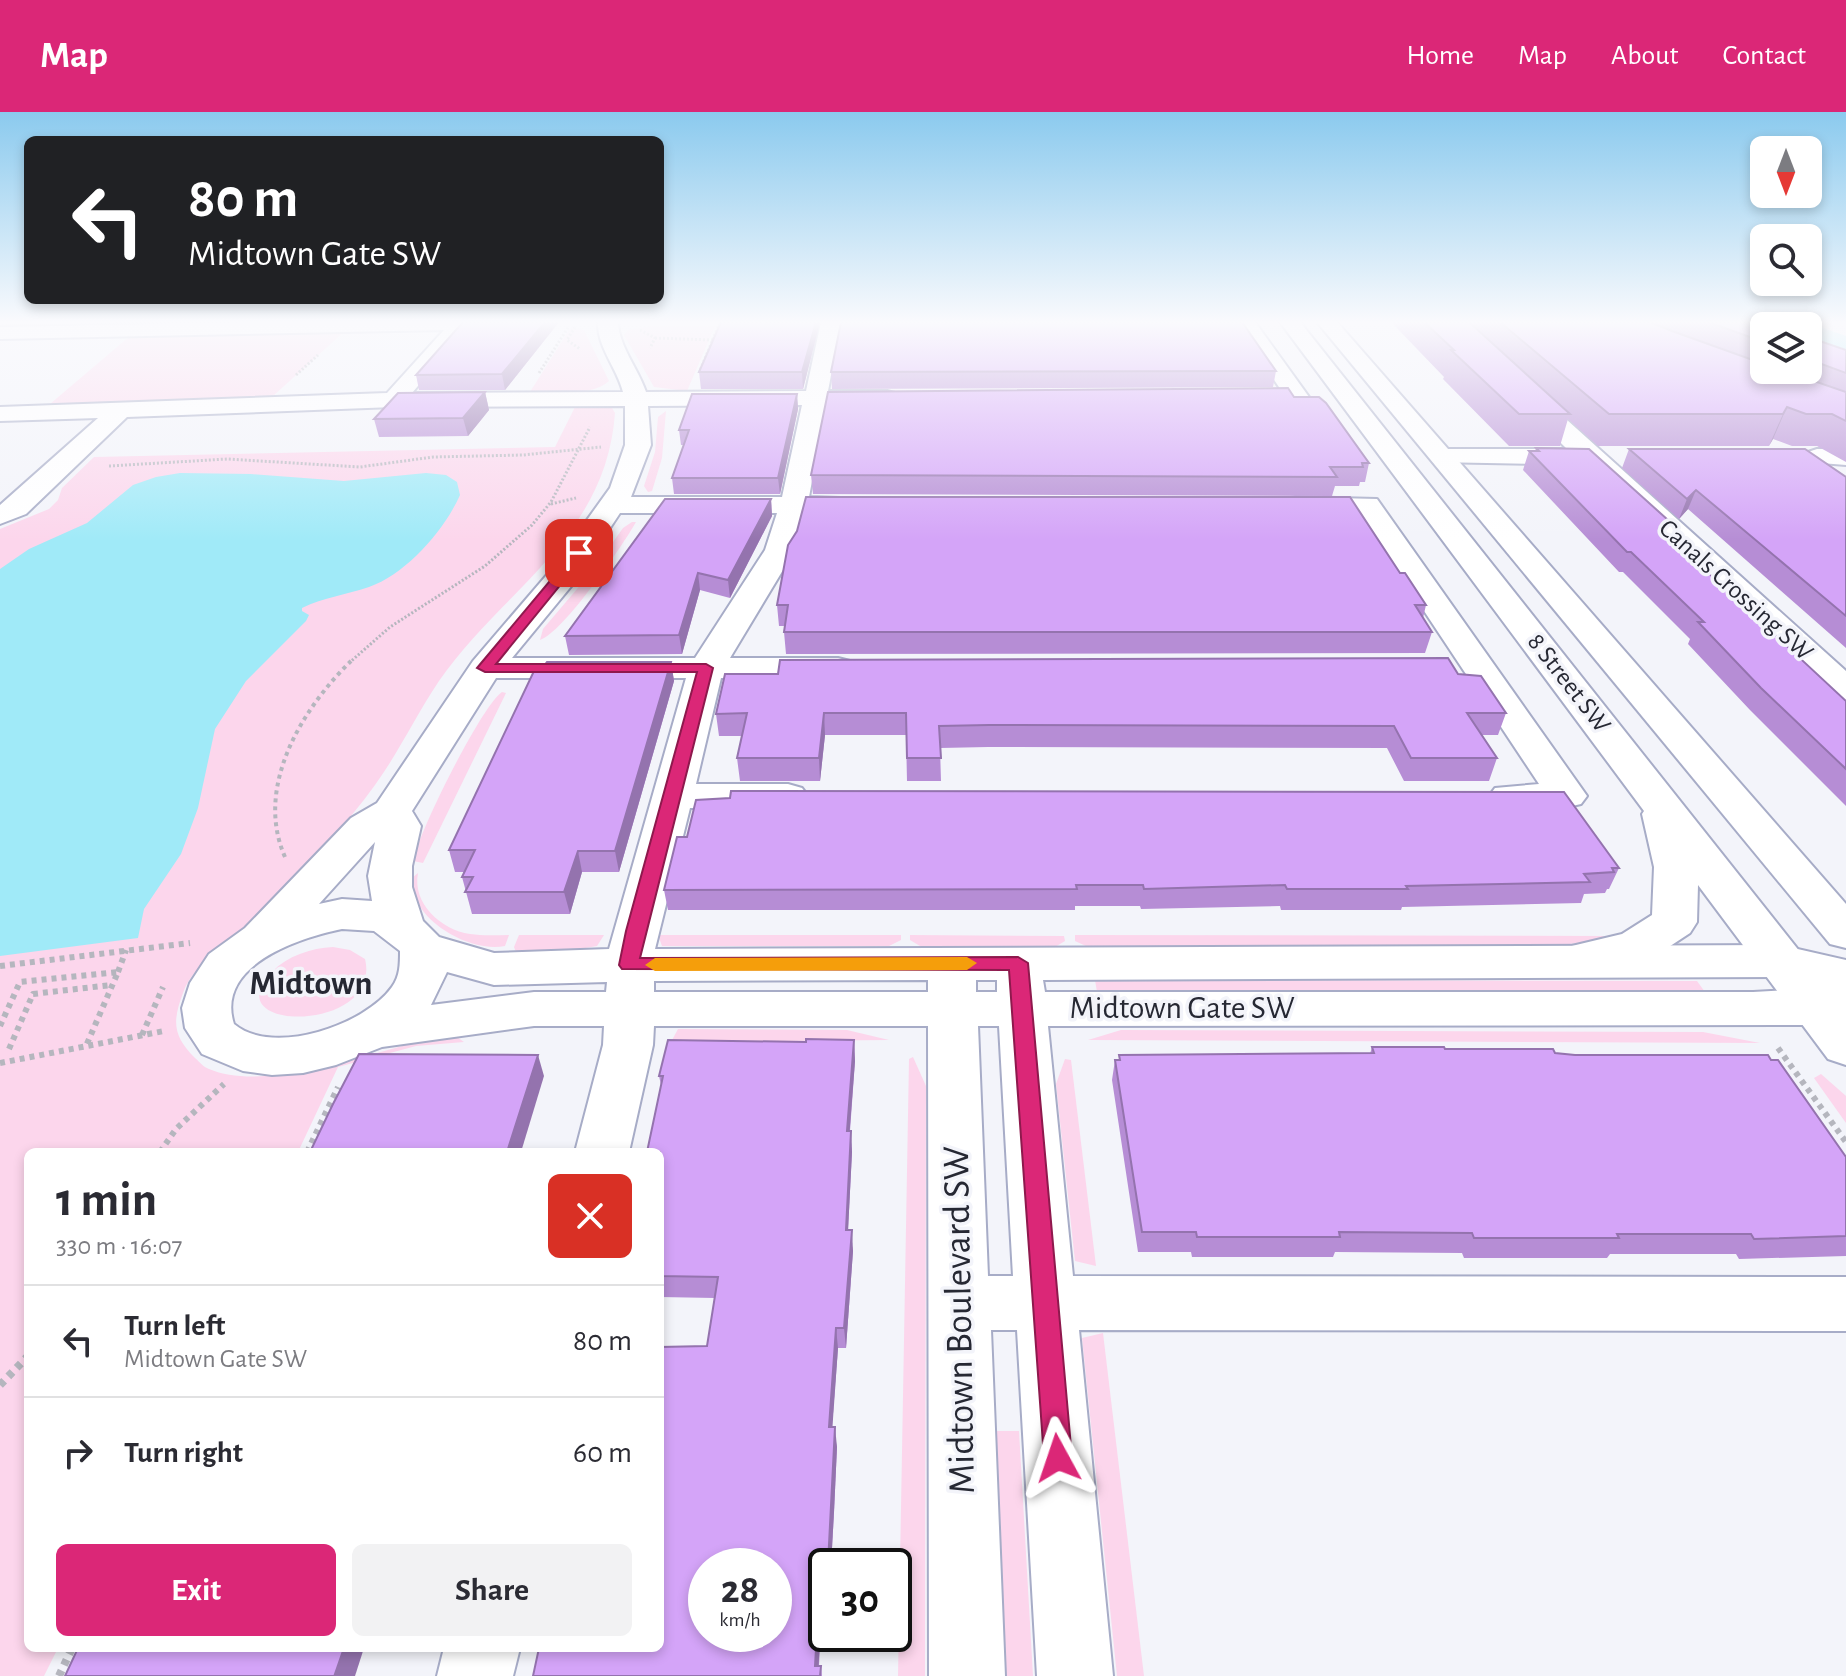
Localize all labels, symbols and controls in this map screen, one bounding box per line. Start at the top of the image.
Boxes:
text: Map [40,37,108,75]
text: Home [1407,42,1474,70]
text: Map [1518,42,1567,70]
text: About [1611,42,1679,70]
text: Contact [1723,42,1806,70]
north arrow [1750,136,1822,208]
map controls [1750,136,1822,384]
icon: left [56,168,160,272]
text: 80 m [188,171,298,227]
button: search [1750,224,1822,296]
text: Midtown Gate SW [188,236,441,272]
button: layers [1750,312,1822,384]
street label: Canals Crossing SW [1654,515,1818,666]
pin [545,519,613,587]
icon: arrive [557,531,601,575]
street label: 8 Street SW [1523,629,1616,738]
district label: Midtown [249,967,373,1001]
street label: Midtown Gate SW [1069,992,1295,1024]
street label: Midtown Boulevard SW [938,1146,982,1494]
button: close [548,1174,632,1258]
text: 1 min [56,1177,157,1225]
text: 330 m · 16:07 [56,1233,182,1259]
text: Turn left [124,1311,225,1341]
icon: left [56,1319,100,1363]
text: 80 m [573,1326,632,1356]
text: Midtown Gate SW [124,1346,307,1372]
position arrow [1016,1416,1100,1500]
icon: right [56,1431,100,1475]
text: Turn right [124,1438,243,1468]
text: 60 m [573,1438,632,1468]
button: Exit [56,1544,336,1636]
button: Share [352,1544,632,1636]
speed limit sign: 30 [808,1548,912,1652]
text: 28 [721,1570,759,1610]
text: km/h [719,1610,761,1630]

